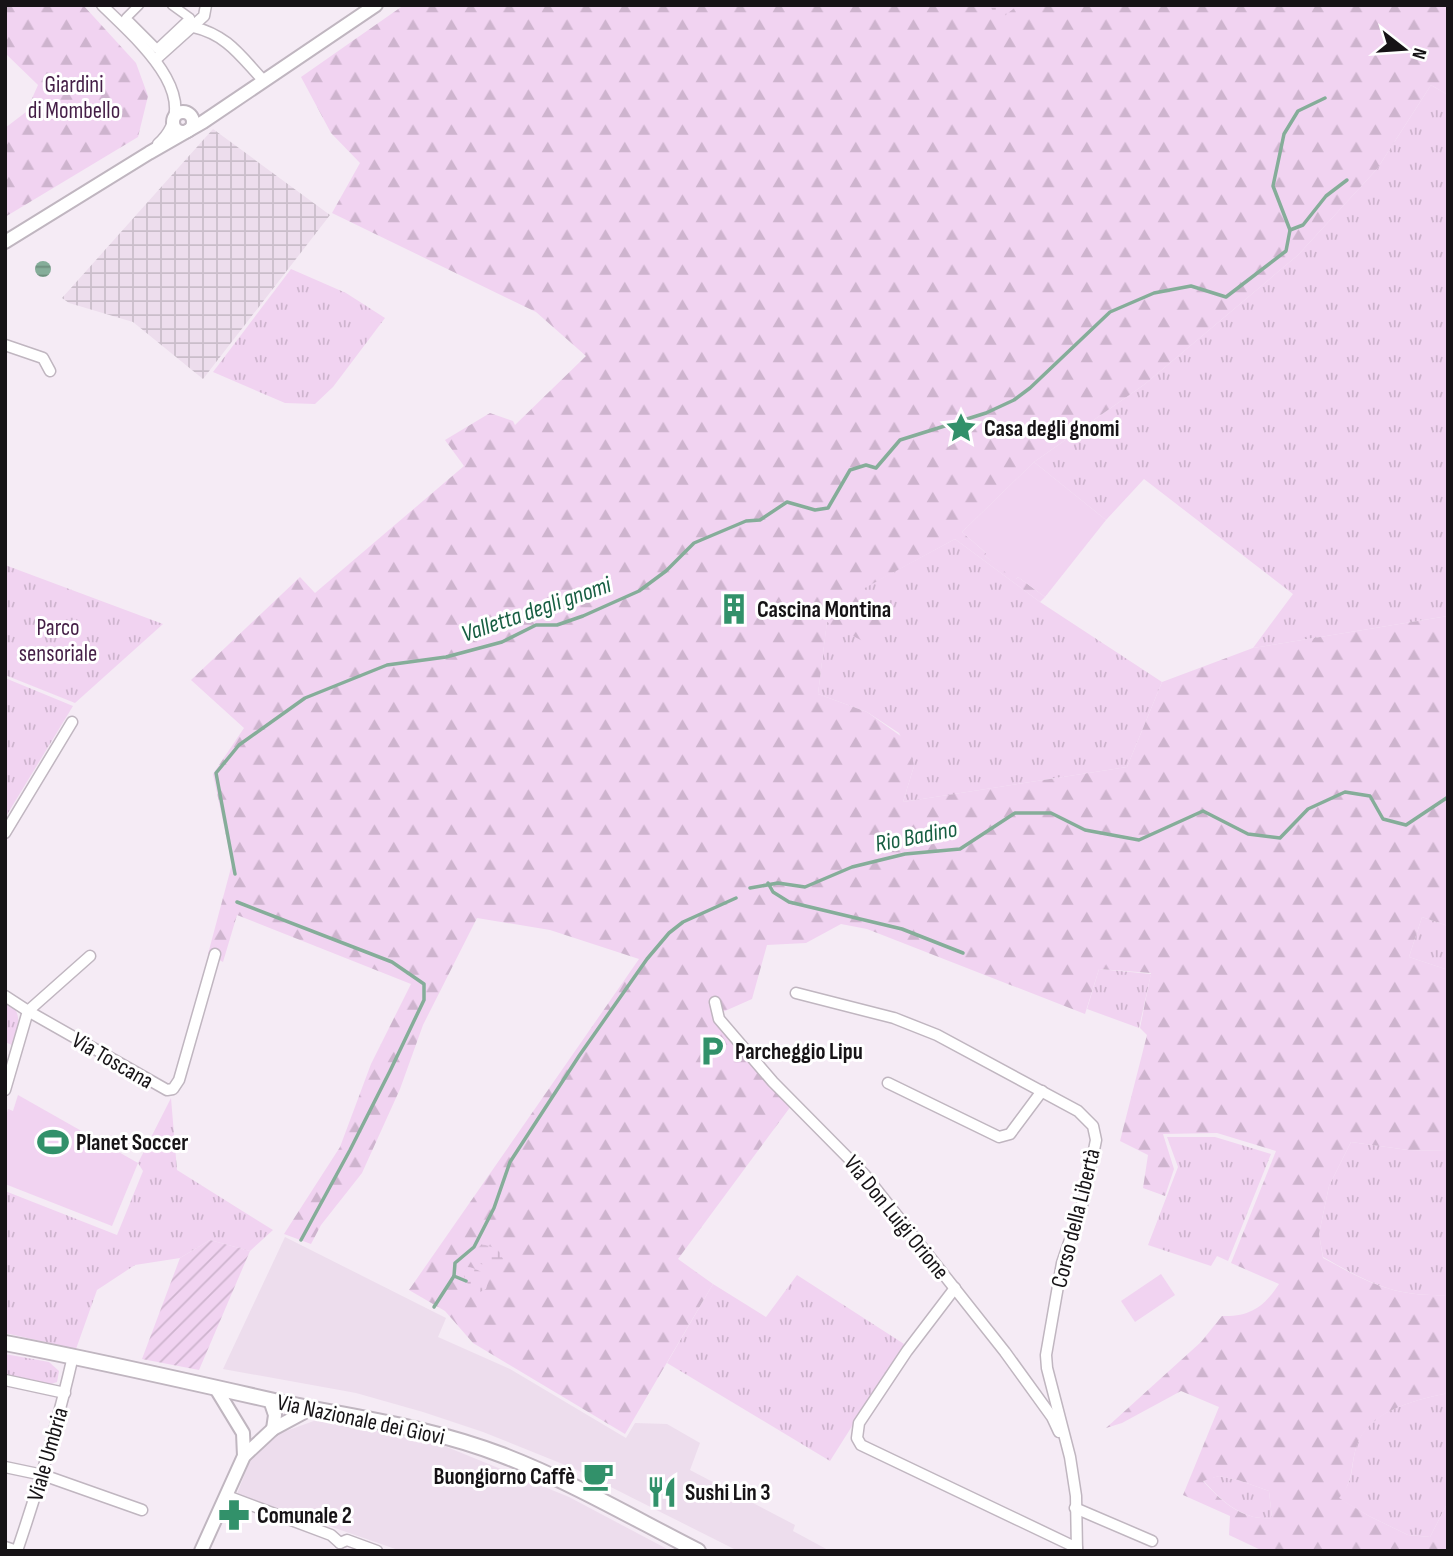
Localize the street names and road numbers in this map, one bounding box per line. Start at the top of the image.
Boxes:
street label: Via Toscana [67,1026,158,1095]
street label: Corso della Libertà [1045,1146,1107,1291]
street label: Via Don Luigi Orione [838,1150,955,1285]
street label: Via Nazionale dei Giovi [274,1389,447,1451]
street label: Viale Umbria [21,1404,75,1504]

